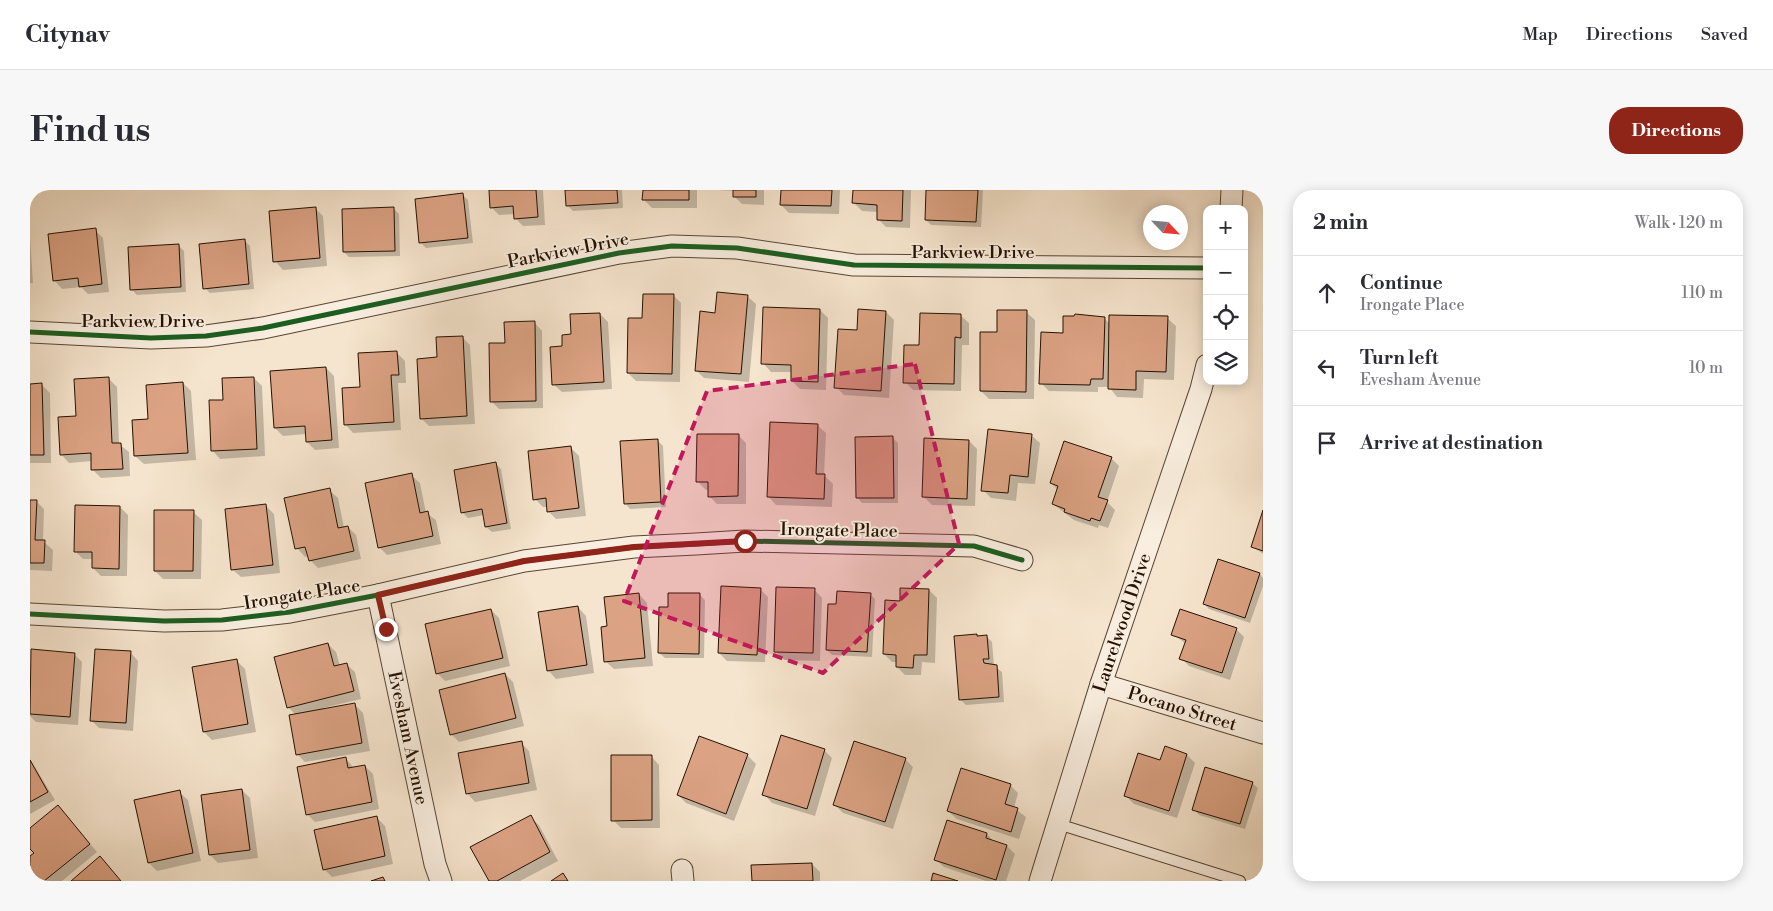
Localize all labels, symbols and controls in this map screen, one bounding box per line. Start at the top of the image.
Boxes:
text: Citynav [25,20,110,50]
text: Map [1522,23,1558,46]
text: Directions [1586,23,1673,46]
text: Saved [1701,23,1748,46]
button: Directions [1609,107,1743,154]
text: Find us [30,109,150,152]
north arrow [1143,205,1188,250]
map controls [1203,205,1248,385]
button: + [1203,205,1248,250]
text: 2 min [1313,210,1368,236]
text: Walk · 120 m [1635,213,1723,233]
street label: Parkview Drive [505,227,631,274]
street label: Parkview Drive [911,241,1035,264]
button: − [1203,250,1248,295]
text: Continue [1360,271,1443,295]
icon: ahead [1313,279,1341,307]
text: 110 m [1681,283,1723,303]
button: locate [1203,295,1248,340]
text: Irongate Place [1360,295,1465,315]
street label: Parkview Drive [81,310,205,333]
button: layers [1203,340,1248,385]
text: Turn left [1360,346,1439,370]
icon: left [1313,354,1341,382]
text: 10 m [1689,358,1723,378]
text: Evesham Avenue [1360,370,1481,390]
icon: arrive [1313,429,1341,457]
text: Arrive at destination [1360,431,1543,455]
street label: Irongate Place [780,518,898,543]
route start [734,530,757,553]
street label: Laurelwood Drive [1088,550,1157,695]
street label: Irongate Place [242,574,362,615]
route end [375,618,398,641]
street label: Evesham Avenue [382,669,433,807]
street label: Pocano Street [1125,682,1240,737]

